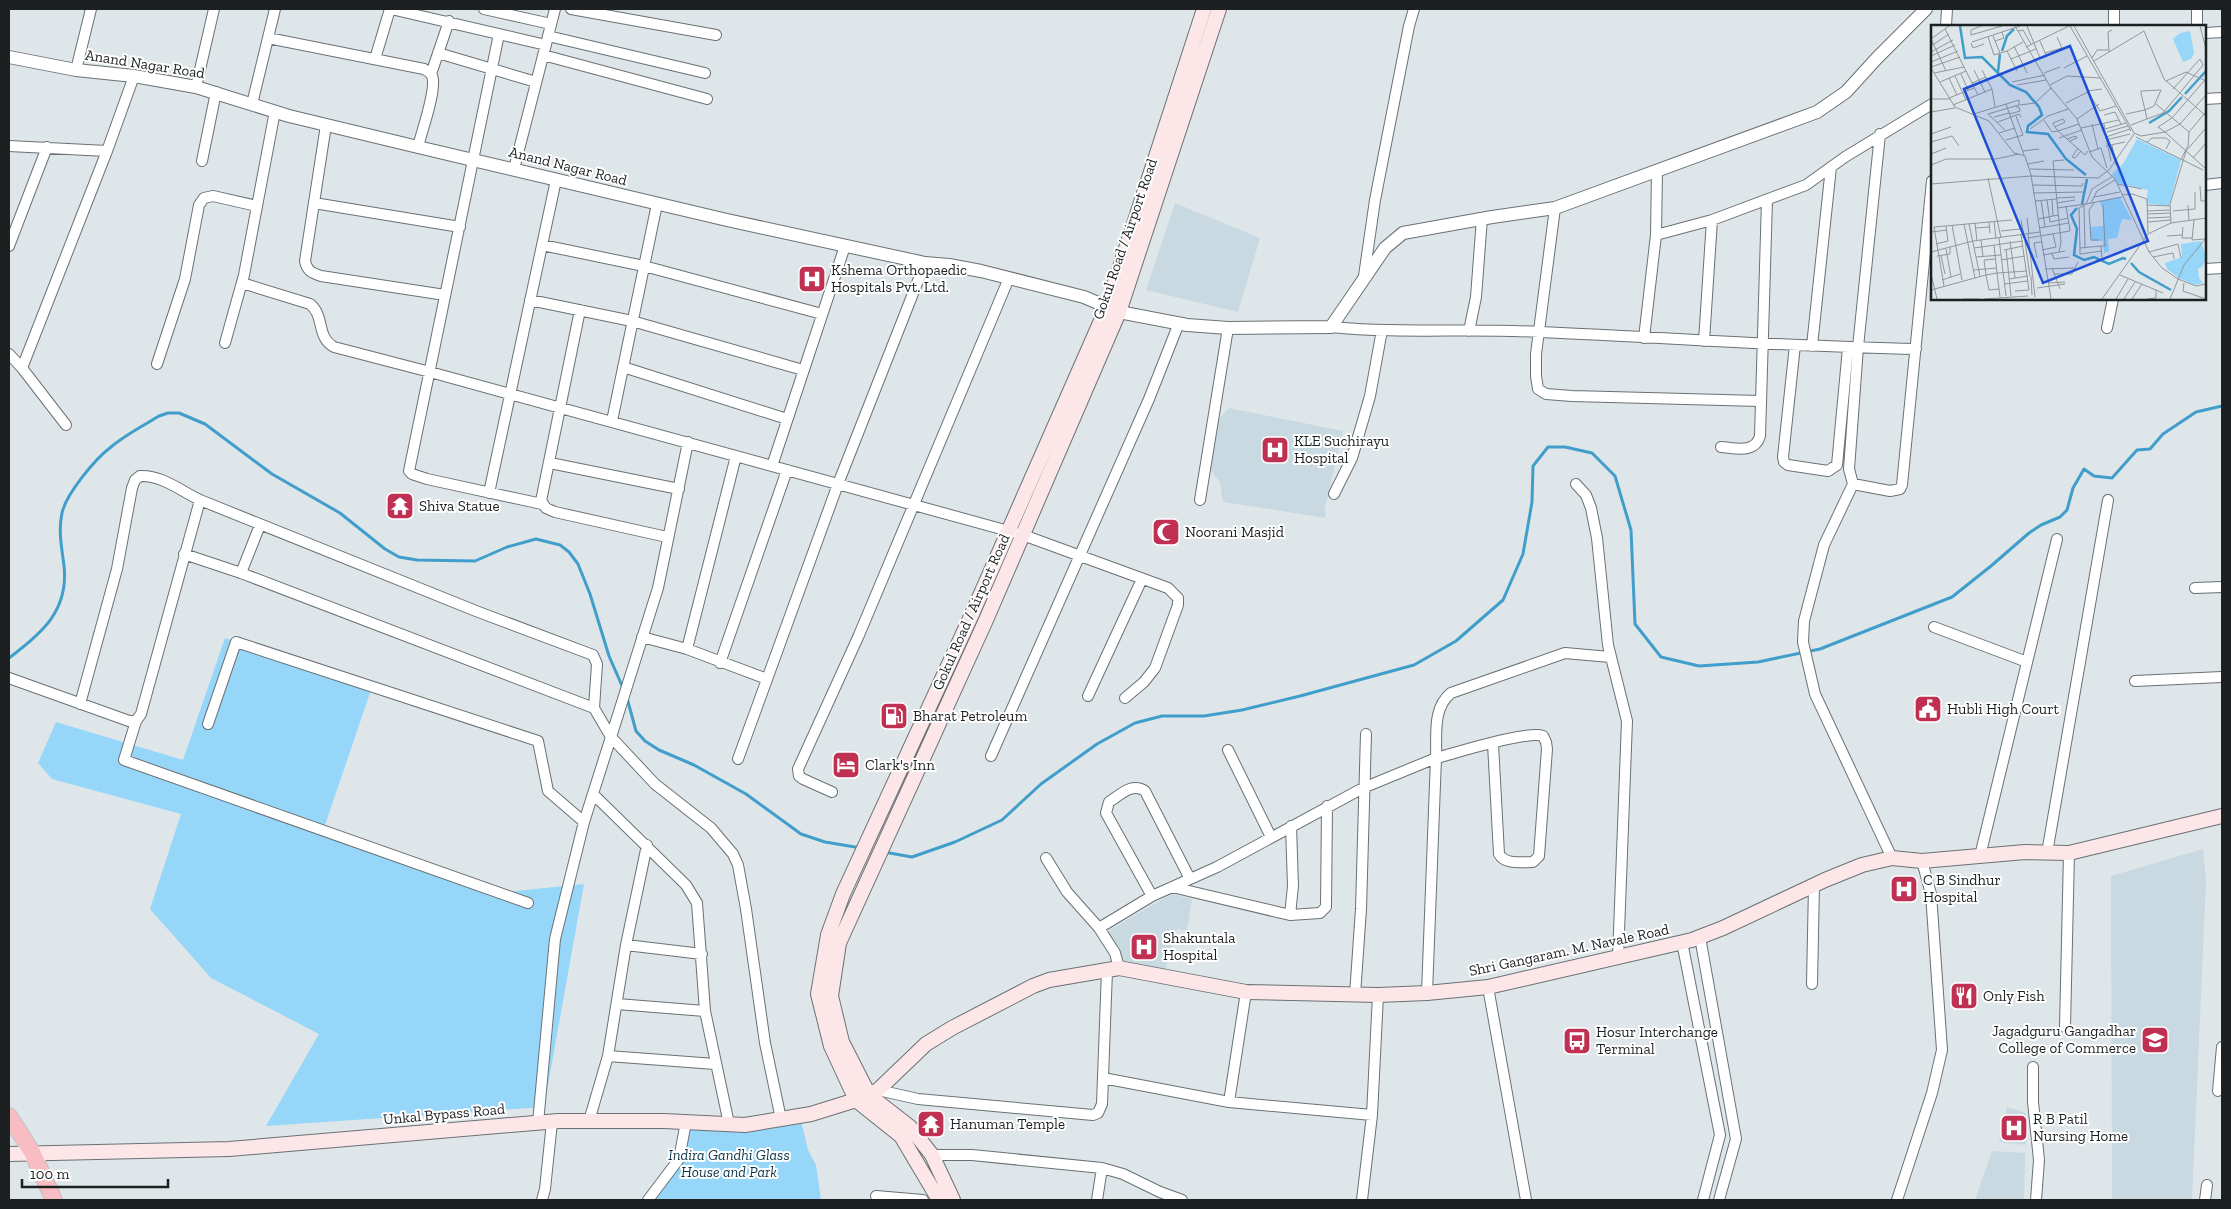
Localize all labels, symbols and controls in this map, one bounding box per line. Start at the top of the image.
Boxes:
inset map [1931,25,2206,300]
street label: Anand Nagar Road [84,46,207,82]
street label: Anand Nagar Road [507,143,630,190]
street label: Gokul Road / Airport Road [1089,155,1161,322]
place label: Kshema Orthopaedic Hospitals Pvt. Ltd. [831,261,967,296]
hospital icon: Kshema Orthopaedic Hospitals Pvt. Ltd. [797,264,827,294]
place label: KLE Suchirayu Hospital [1294,432,1390,467]
hospital icon: KLE Suchirayu Hospital [1260,435,1290,465]
temple icon: Shiva Statue [385,491,415,521]
place label: Shiva Statue [419,497,500,515]
mosque icon: Noorani Masjid [1151,517,1181,547]
place label: Noorani Masjid [1185,523,1285,541]
street label: Gokul Road / Airport Road [928,530,1014,693]
public building icon: Hubli High Court [1913,694,1943,724]
place label: Hubli High Court [1947,700,2060,718]
fuel station icon: Bharat Petroleum [879,701,909,731]
place label: Bharat Petroleum [913,707,1027,725]
hotel icon: Clark's Inn [831,750,861,780]
place label: Clark's Inn [865,756,935,774]
place label: C B Sindhur Hospital [1923,871,2001,906]
hospital icon: C B Sindhur Hospital [1889,874,1919,904]
street label: Shri Gangaram. M. Navale Road [1467,920,1671,980]
place label: Shakuntala Hospital [1163,929,1236,964]
hospital icon: Shakuntala Hospital [1129,932,1159,962]
restaurant icon: Only Fish [1949,981,1979,1011]
place label: Only Fish [1983,987,2045,1005]
place label: Jagadguru Gangadhar College of Commerce [1992,1022,2136,1057]
place label: Hosur Interchange Terminal [1596,1023,1718,1058]
school or university icon: Jagadguru Gangadhar College of Commerce [2140,1025,2170,1055]
bus stop icon: Hosur Interchange Terminal [1562,1026,1592,1056]
street label: Unkal Bypass Road [382,1100,506,1128]
temple icon: Hanuman Temple [916,1109,946,1139]
place label: R B Patil Nursing Home [2033,1110,2128,1145]
hospital icon: R B Patil Nursing Home [1999,1113,2029,1143]
place label: Hanuman Temple [950,1115,1065,1133]
park label: Indira Gandhi Glass House and Park [668,1146,790,1181]
scale bar [22,1156,169,1188]
text: 100 m [30,1165,69,1183]

